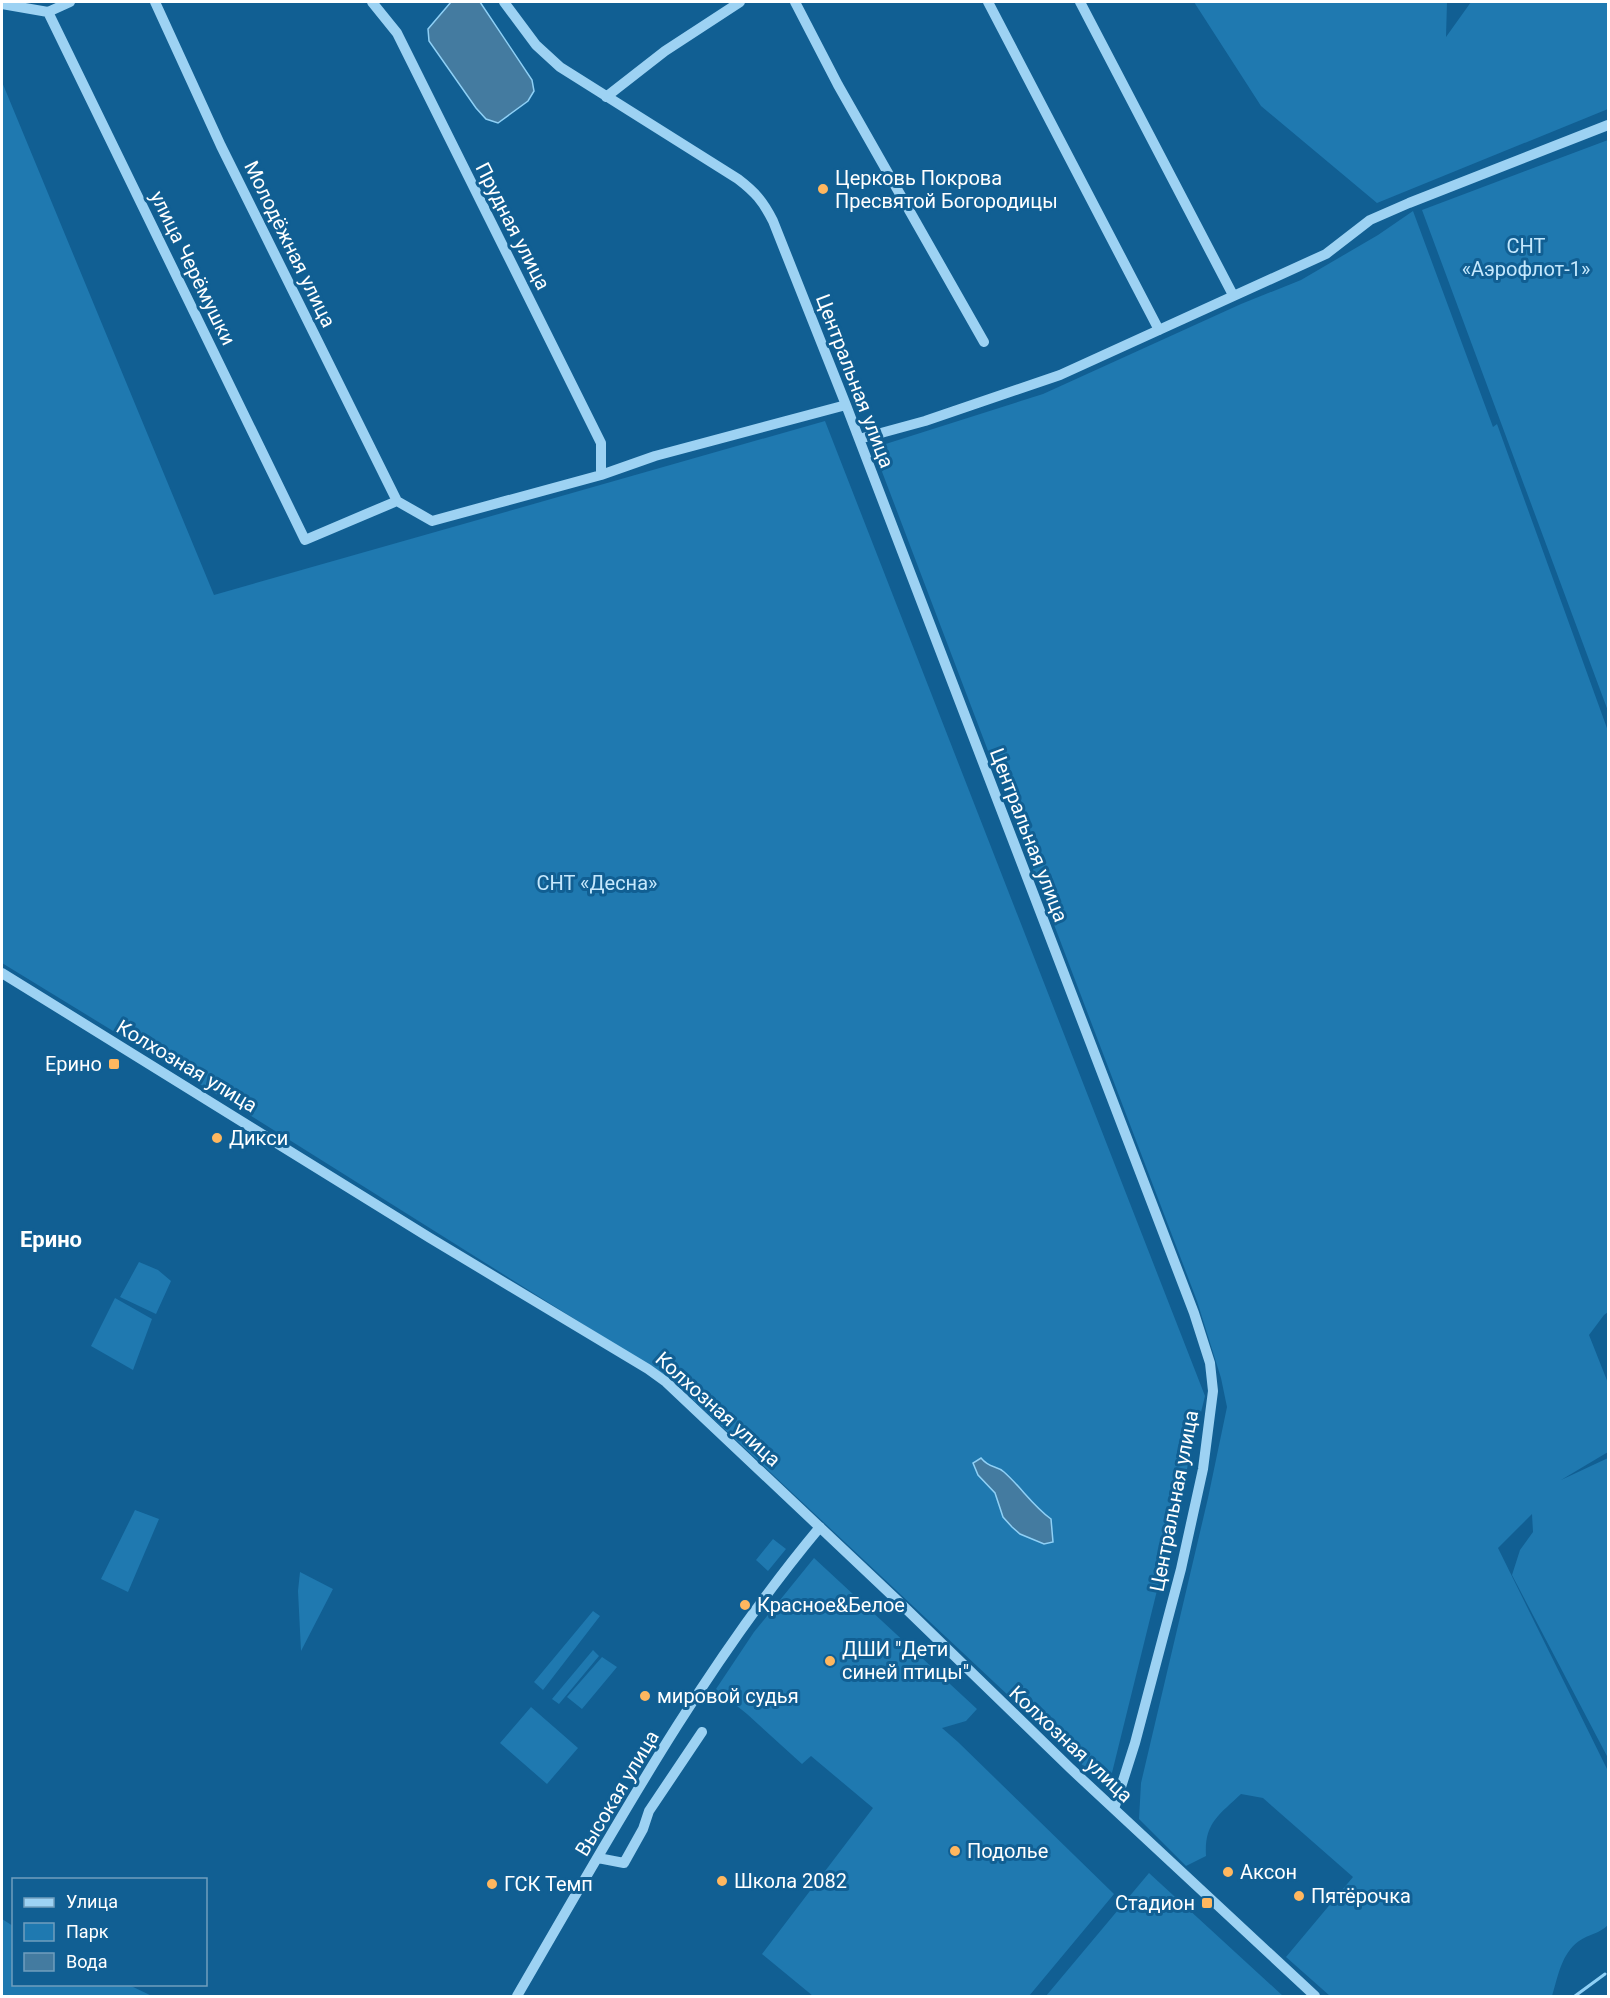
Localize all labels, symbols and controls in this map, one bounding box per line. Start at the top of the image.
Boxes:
street label: Молодёжная улица [239,157,341,331]
street label: Прудная улица [471,158,555,294]
place label: Церковь Покрова Пресвятой Богородицы [835,166,1058,213]
marker: Церковь Покрова Пресвятой Богородицы [816,182,830,196]
street label: улица Черёмушки [145,187,241,349]
park label: СНТ «Аэрофлот-1» [1462,234,1590,281]
street label: Центральная улица [811,291,899,471]
street label: Центральная улица [985,745,1073,925]
park label: СНТ «Десна» [537,871,657,895]
street label: Колхозная улица [112,1015,262,1117]
place label: Ерино [45,1052,102,1076]
marker: Ерино [107,1057,121,1071]
place label: Дикси [229,1126,288,1150]
marker: Дикси [210,1131,224,1145]
district label: Ерино [20,1227,82,1252]
street label: Колхозная улица [651,1347,785,1471]
street label: Центральная улица [1145,1408,1203,1594]
place label: Красное&Белое [757,1593,905,1617]
marker: Красное&Белое [738,1598,752,1612]
place label: ДШИ "Дети синей птицы" [842,1637,969,1684]
marker: ДШИ "Дети синей птицы" [823,1654,837,1668]
street label: Колхозная улица [1004,1681,1138,1807]
place label: мировой судья [657,1684,799,1708]
marker: мировой судья [638,1689,652,1703]
street label: Высокая улица [570,1726,664,1860]
place label: Подолье [967,1839,1048,1863]
marker: Подолье [948,1844,962,1858]
place label: Аксон [1240,1860,1297,1884]
marker: Аксон [1221,1865,1235,1879]
place label: Школа 2082 [734,1869,847,1893]
place label: ГСК Темп [504,1872,593,1896]
marker: Школа 2082 [715,1874,729,1888]
marker: ГСК Темп [485,1877,499,1891]
legend [12,1878,207,1986]
place label: Пятёрочка [1311,1884,1411,1908]
marker: Пятёрочка [1292,1889,1306,1903]
text: Улица [66,1891,118,1912]
place label: Стадион [1115,1891,1195,1915]
marker: Стадион [1200,1896,1214,1910]
text: Парк [66,1921,109,1942]
text: Вода [66,1951,108,1972]

